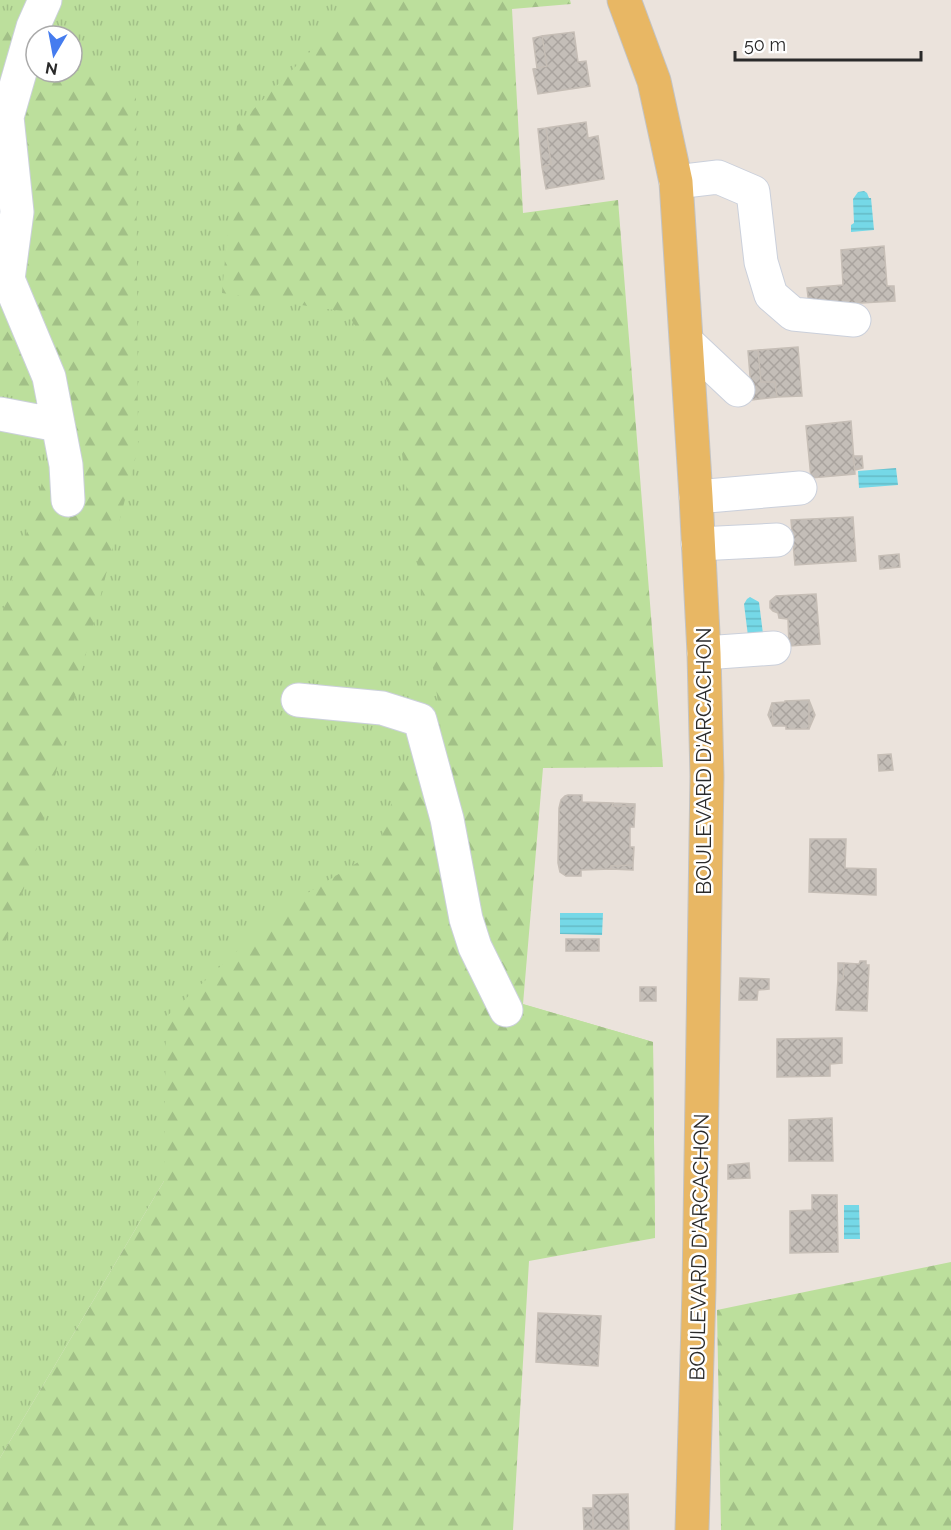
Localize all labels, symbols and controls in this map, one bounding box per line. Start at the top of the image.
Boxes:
north arrow [24,24,84,84]
scale bar [735,24,921,62]
text: 50 m [744,34,786,55]
text: N [44,58,59,79]
street label: BOULEVARD D'ARCACHON [691,627,716,895]
street label: BOULEVARD D'ARCACHON [684,1113,714,1381]

